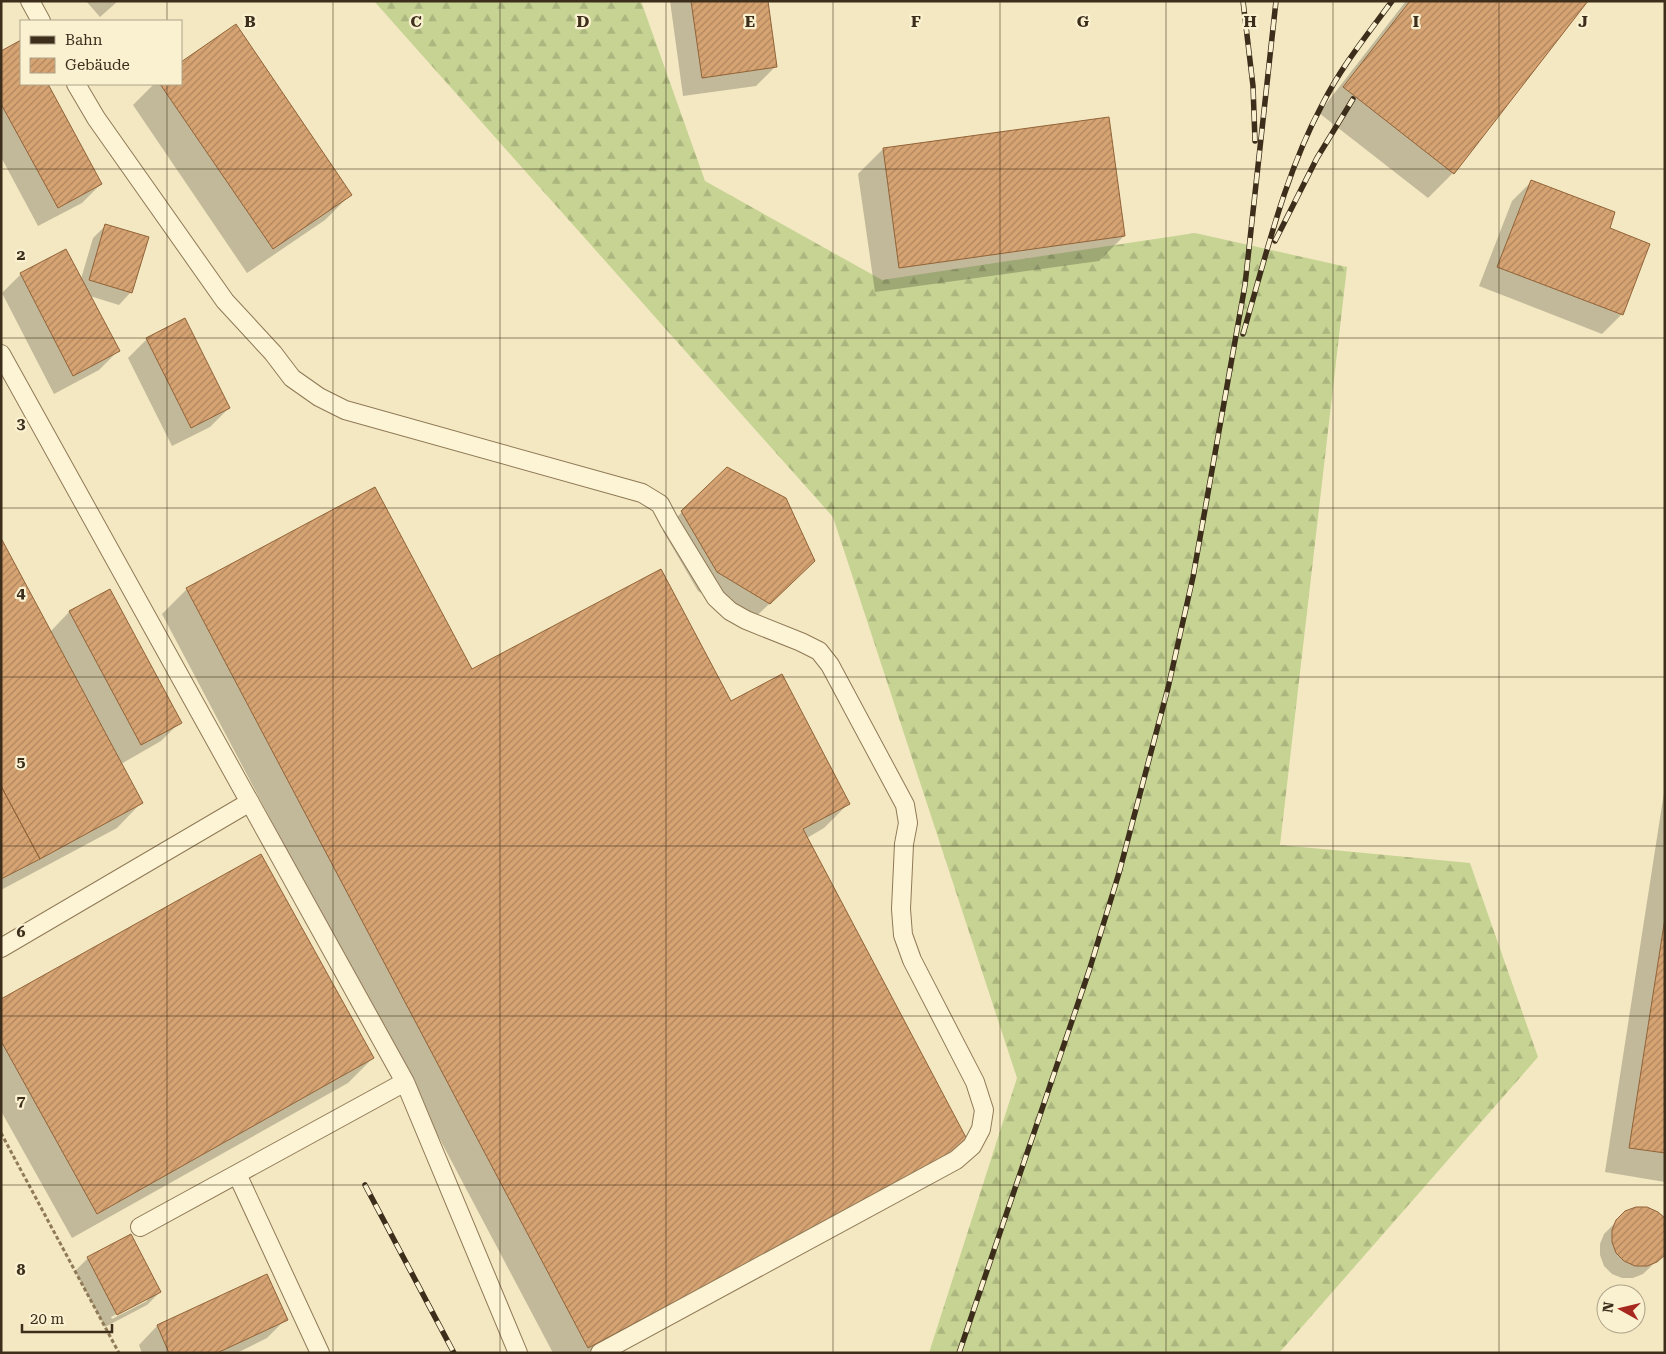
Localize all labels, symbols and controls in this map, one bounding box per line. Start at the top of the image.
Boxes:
text: B [244,12,256,31]
text: C [410,12,422,31]
text: D [577,12,590,31]
text: E [745,12,755,31]
text: F [911,12,921,31]
text: G [1077,12,1090,31]
text: H [1243,12,1257,31]
text: I [1413,12,1419,31]
text: J [1578,12,1588,31]
legend [20,20,182,85]
text: Bahn [65,31,103,49]
text: Gebäude [65,56,130,74]
text: 2 [17,245,26,264]
text: 3 [17,414,26,433]
text: 4 [17,583,26,602]
text: 5 [17,752,26,771]
text: 6 [17,922,26,941]
text: 7 [17,1091,26,1110]
text: 8 [17,1260,26,1279]
north arrow [1596,1284,1646,1334]
text: N [1599,1301,1617,1314]
scale bar [22,1302,112,1334]
text: 20 m [30,1310,65,1328]

